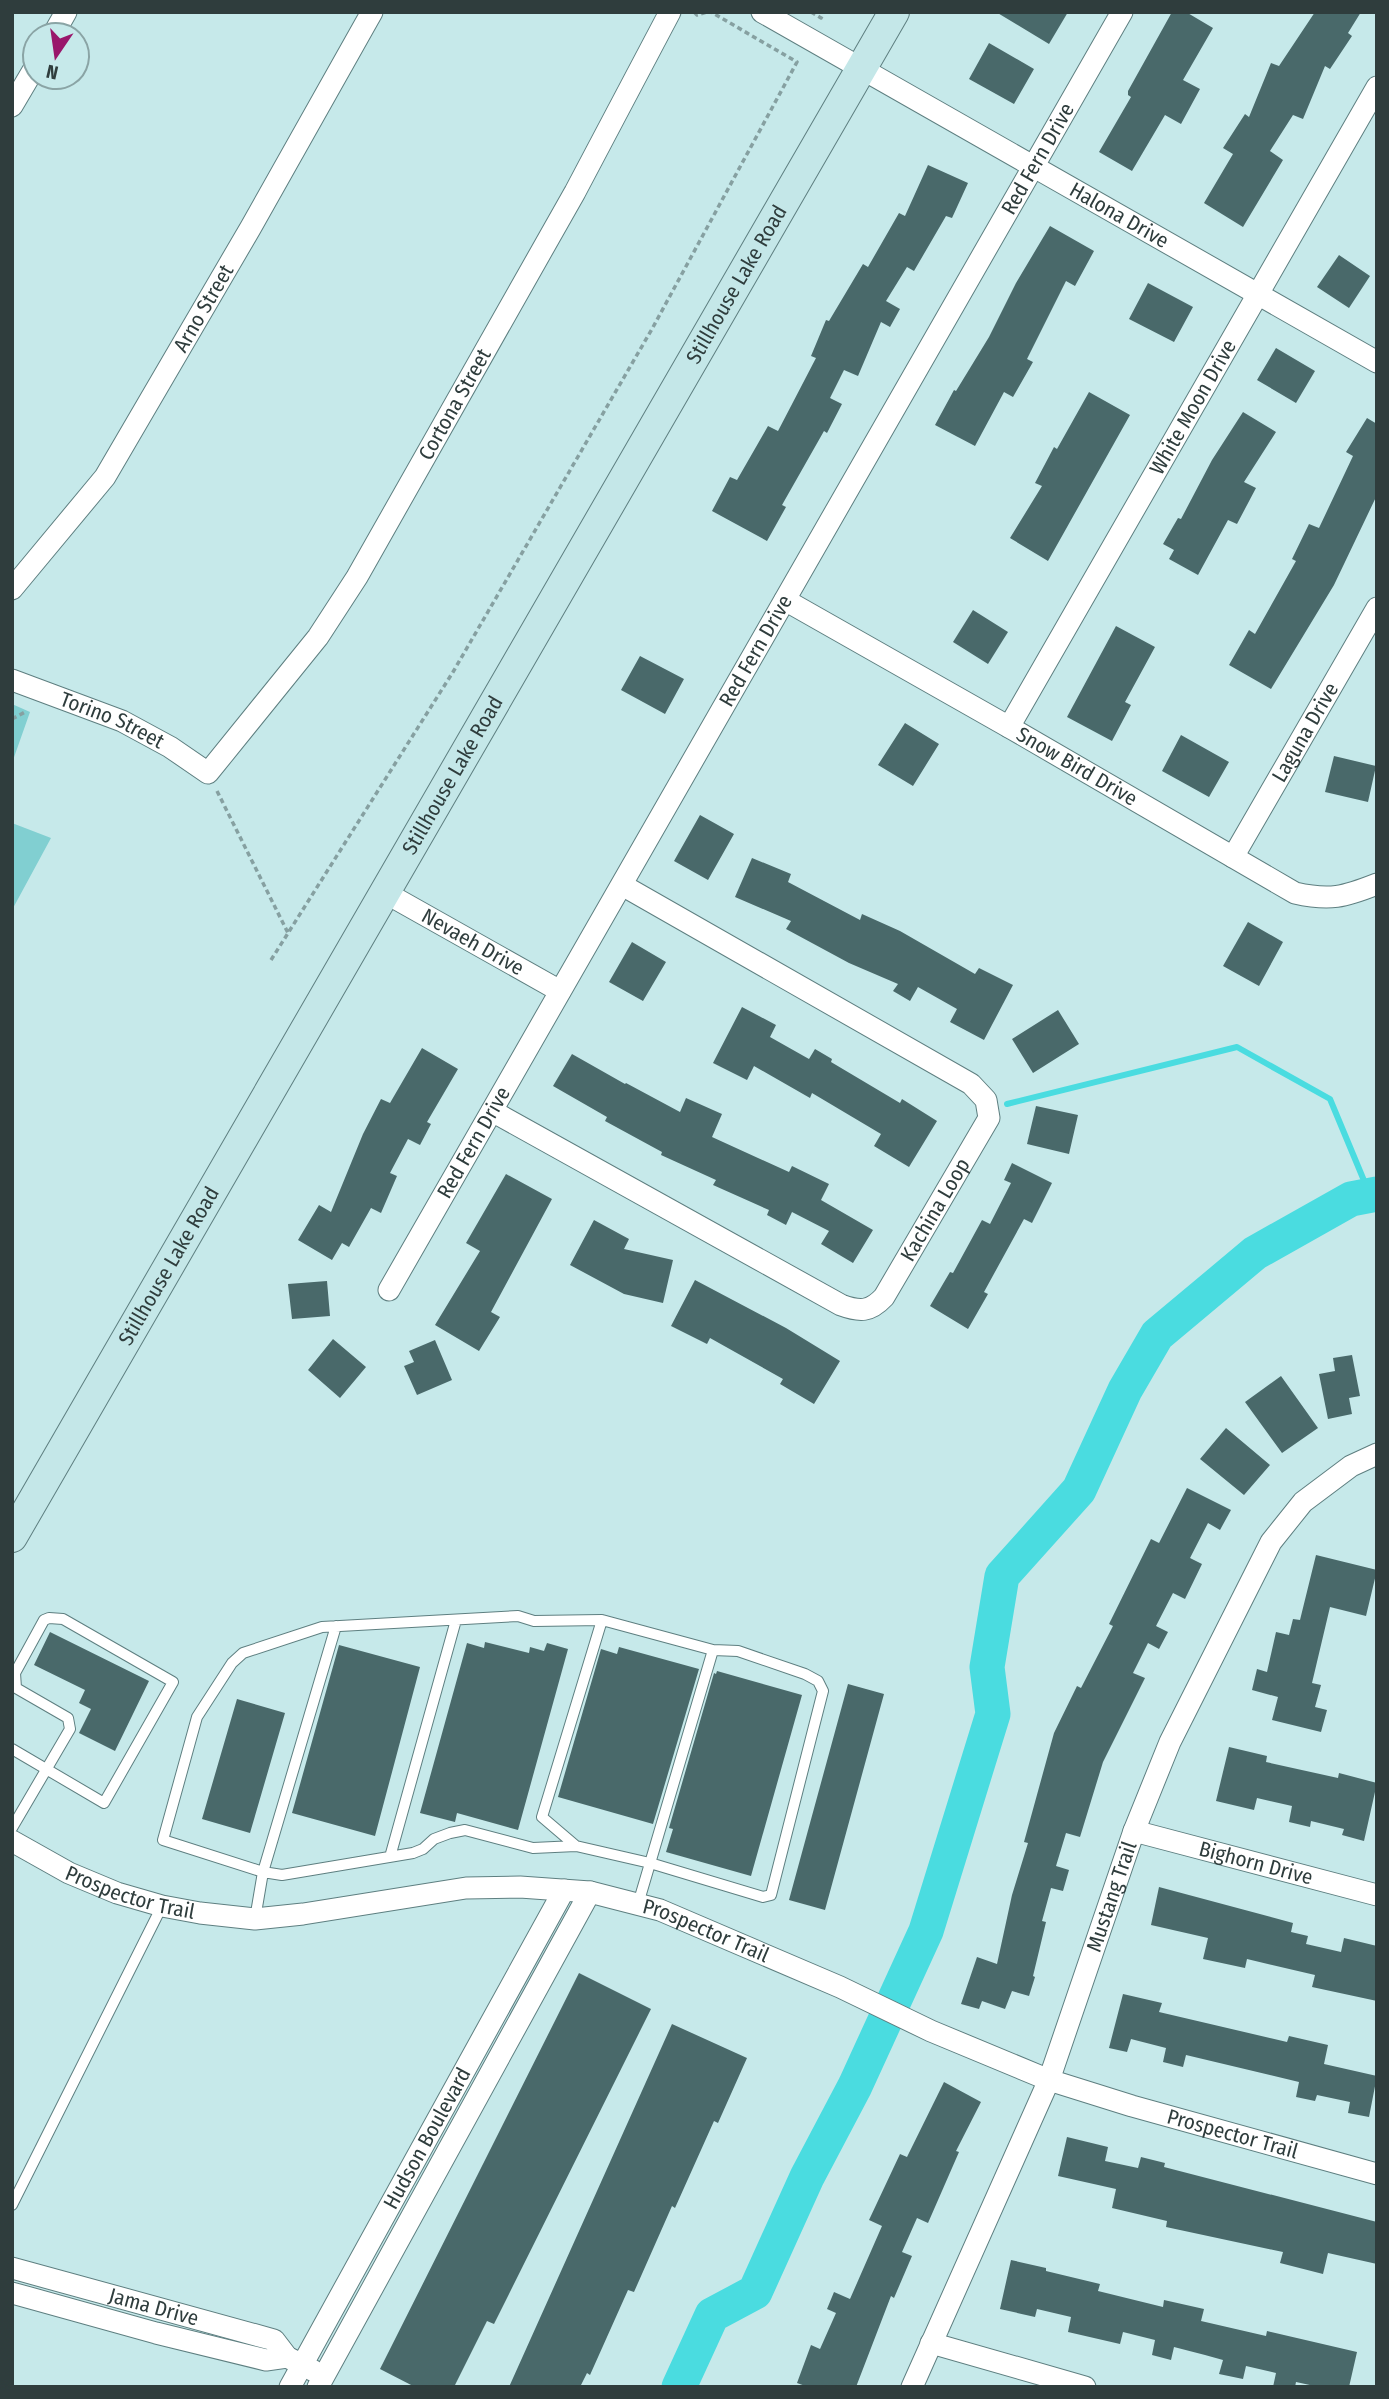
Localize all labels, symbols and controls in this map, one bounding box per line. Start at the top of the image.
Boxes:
north arrow [21,21,91,91]
text: N [44,60,60,85]
street label: Red Fern Drive [996,98,1080,219]
street label: Halona Drive [1065,177,1173,254]
street label: Stillhouse Lake Road [680,200,793,368]
street label: Arno Street [168,260,239,357]
street label: White Moon Drive [1144,335,1242,479]
street label: Cortona Street [413,344,497,465]
street label: Red Fern Drive [713,590,798,711]
street label: Laguna Drive [1266,678,1344,787]
street label: Torino Street [57,686,169,754]
street label: Stillhouse Lake Road [397,691,509,859]
street label: Snow Bird Drive [1012,721,1142,812]
street label: Nevaeh Drive [417,903,529,981]
street label: Red Fern Drive [431,1082,516,1203]
street label: Kachina Loop [895,1154,976,1266]
street label: Stillhouse Lake Road [113,1182,225,1350]
street label: Bighorn Drive [1196,1836,1316,1891]
street label: Mustang Trail [1081,1838,1143,1955]
street label: Prospector Trail [61,1860,197,1925]
street label: Prospector Trail [640,1893,773,1968]
street label: Hudson Boulevard [378,2063,477,2214]
street label: Prospector Trail [1164,2103,1301,2165]
street label: Jama Drive [106,2282,202,2332]

